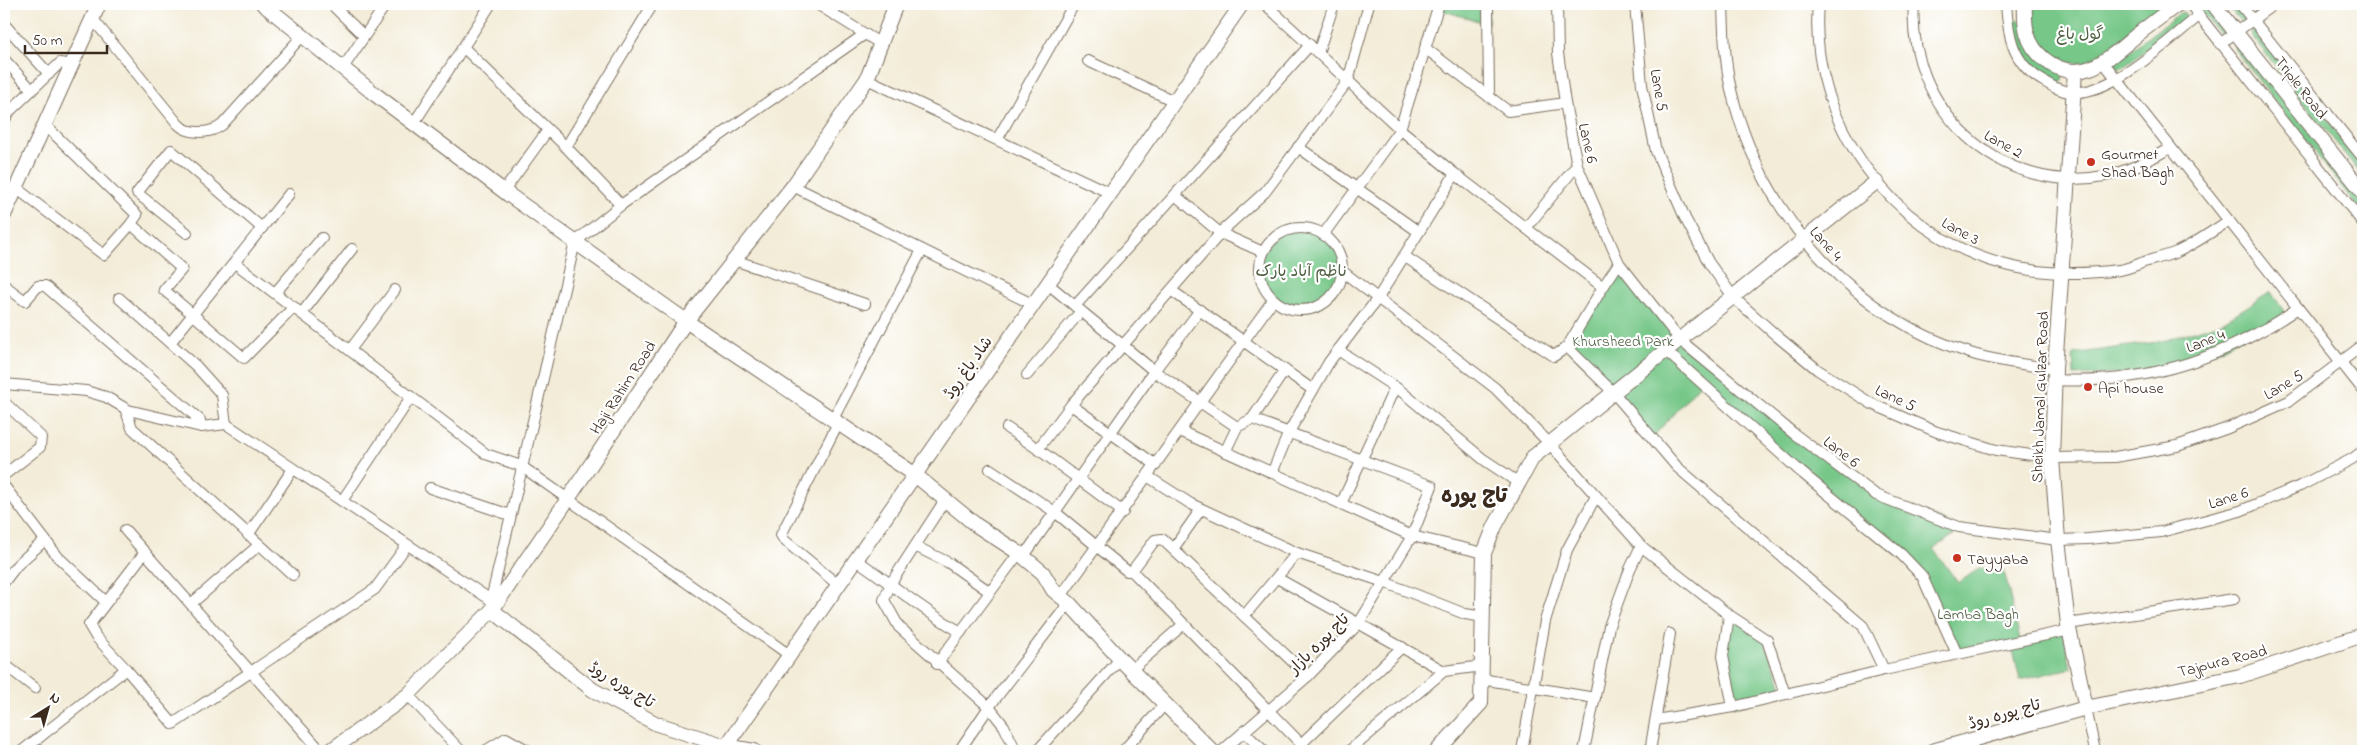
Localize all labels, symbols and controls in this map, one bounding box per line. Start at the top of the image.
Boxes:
scale bar [25,22,108,54]
park label: گول باغ [2056,23,2104,47]
text: 50 m [32,30,63,52]
street label: Triple Road [2268,52,2333,125]
street label: Lane 5 [1642,67,1674,113]
street label: Lane 6 [1571,121,1603,166]
street label: Lane 2 [1979,124,2027,165]
place label: Gourmet Shad Bagh [2101,143,2174,185]
marker: Gourmet Shad Bagh [2085,156,2097,168]
street label: Lane 3 [1937,212,1983,252]
street label: Lane 4 [1803,221,1848,268]
park label: ناظم آباد پارک [1255,260,1347,284]
street label: Sheikh Jamal Gulzar Road [2026,311,2056,483]
street label: Lane 4 [2183,323,2229,360]
park label: Khursheed Park [1572,330,1675,354]
street label: شاد باغ روڈ [938,332,999,405]
street label: Haji Rahim Road [584,337,663,440]
street label: Lane 5 [2260,364,2309,407]
place label: Api house [2098,377,2165,401]
street label: Lane 5 [1871,379,1920,419]
marker: Api house [2082,381,2094,393]
street label: Lane 6 [1817,431,1864,474]
street label: Lane 6 [2206,481,2252,517]
district label: تاج پورہ [1441,482,1508,512]
place label: Tayyaba [1967,548,2028,572]
marker: Tayyaba [1951,552,1963,564]
park label: Lamba Bagh [1937,603,2019,627]
street label: تاج پورہ بازار [1282,608,1356,682]
street label: Tajpura Road [2175,639,2270,685]
street label: تاج پورہ روڈ [583,656,659,715]
north arrow [22,682,72,732]
text: N [45,688,65,710]
street label: تاج پورہ روڈ [1966,693,2044,737]

